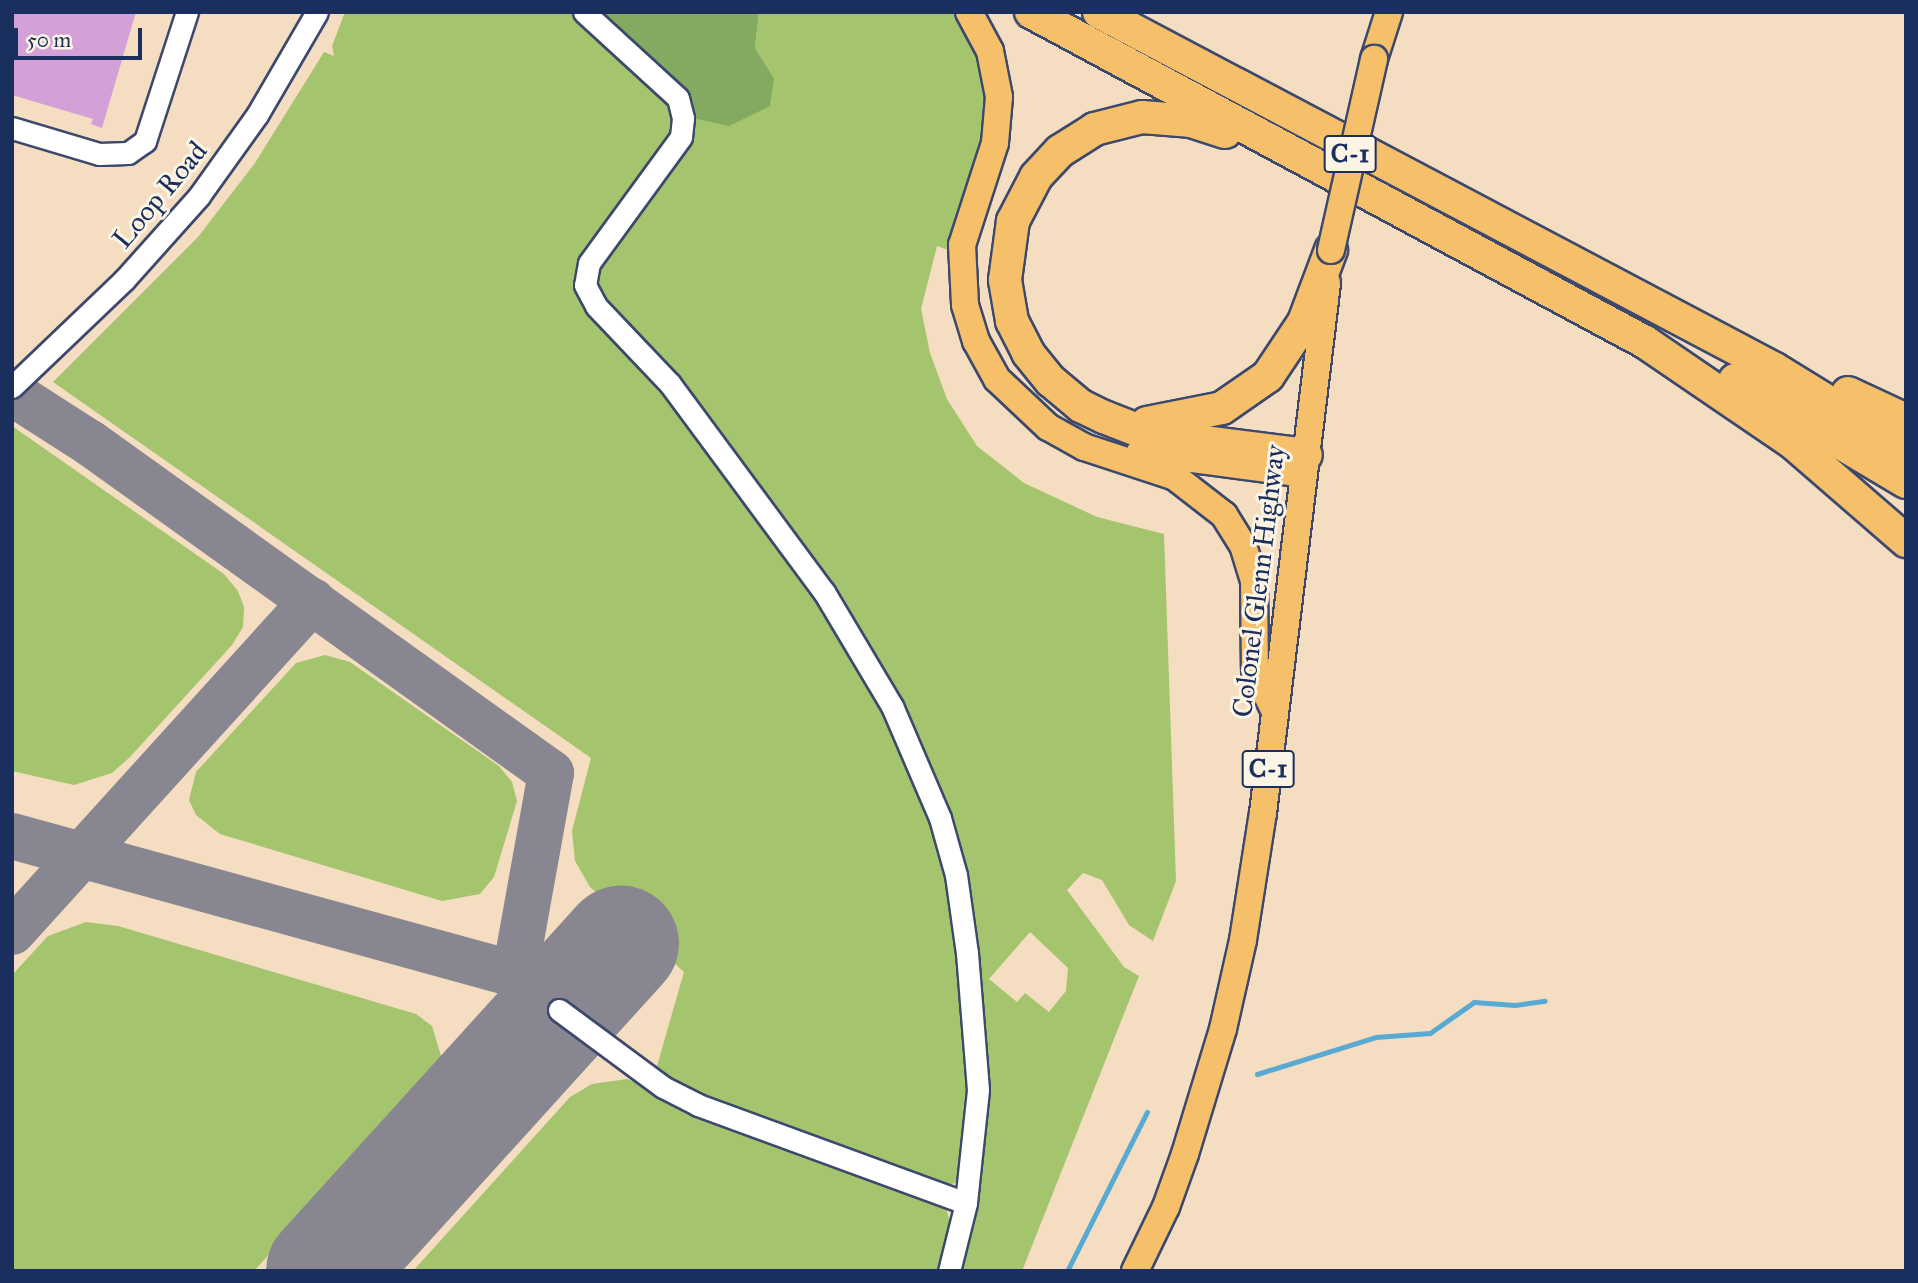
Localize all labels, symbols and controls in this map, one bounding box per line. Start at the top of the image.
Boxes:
scale bar [18,14,145,58]
text: 50 m [27,27,71,53]
road number: C-1 [1322,132,1378,176]
street label: Loop Road [106,135,214,255]
street label: Colonel Glenn Highway [1226,443,1292,719]
road number: C-1 [1240,747,1296,792]

